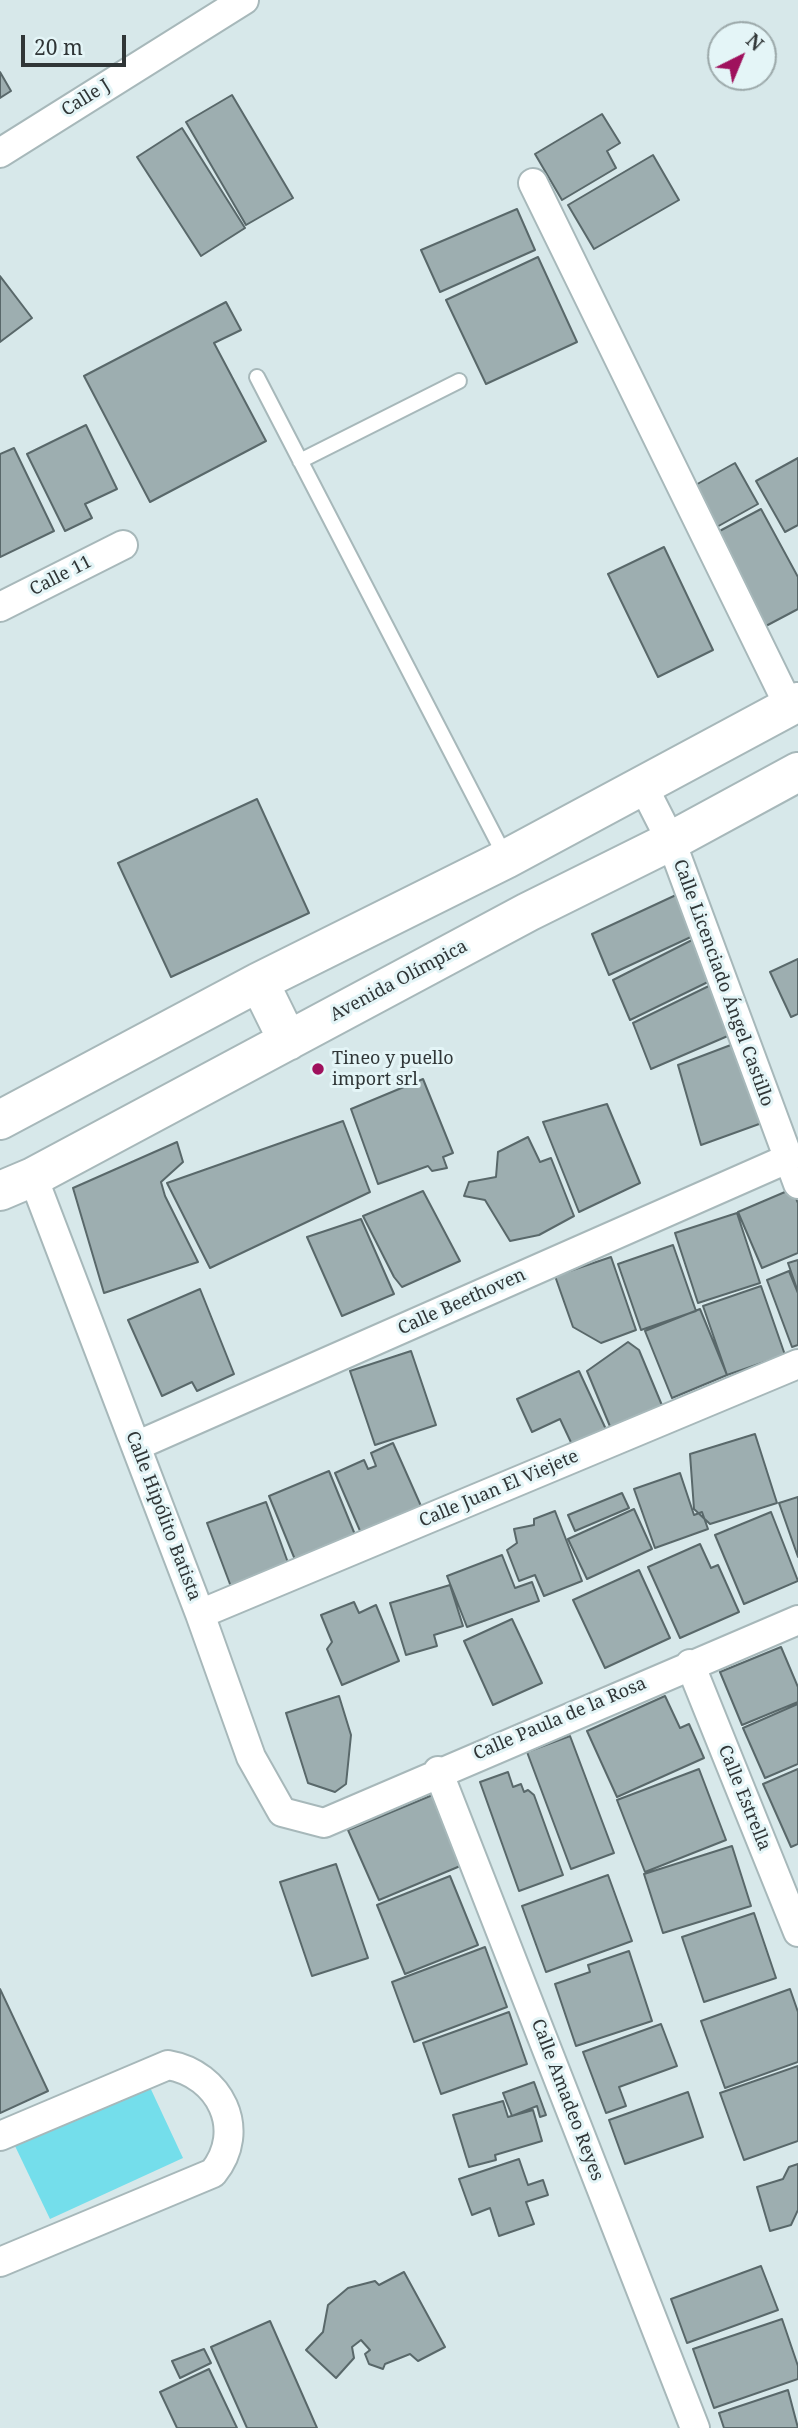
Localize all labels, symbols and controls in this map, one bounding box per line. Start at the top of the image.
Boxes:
scale bar [24,21,130,65]
north arrow [707,21,777,91]
text: N [741,27,769,57]
text: 20 m [34,33,83,61]
street label: Calle J [58,75,114,121]
street label: Calle 11 [26,551,96,601]
street label: Calle Licenciado Ángel Castillo [668,856,778,1110]
street label: Avenida Olímpica [327,936,471,1026]
place label: Tineo y puello import srl [332,1048,454,1090]
marker: Tineo y puello import srl [310,1061,326,1077]
street label: Calle Beethoven [395,1264,529,1340]
street label: Calle Hipólito Batista [121,1428,205,1604]
street label: Calle Juan El Viejete [416,1446,582,1532]
street label: Calle Paula de la Rosa [470,1673,650,1765]
street label: Calle Estrella [713,1742,775,1854]
street label: Calle Amadeo Reyes [526,2016,608,2184]

